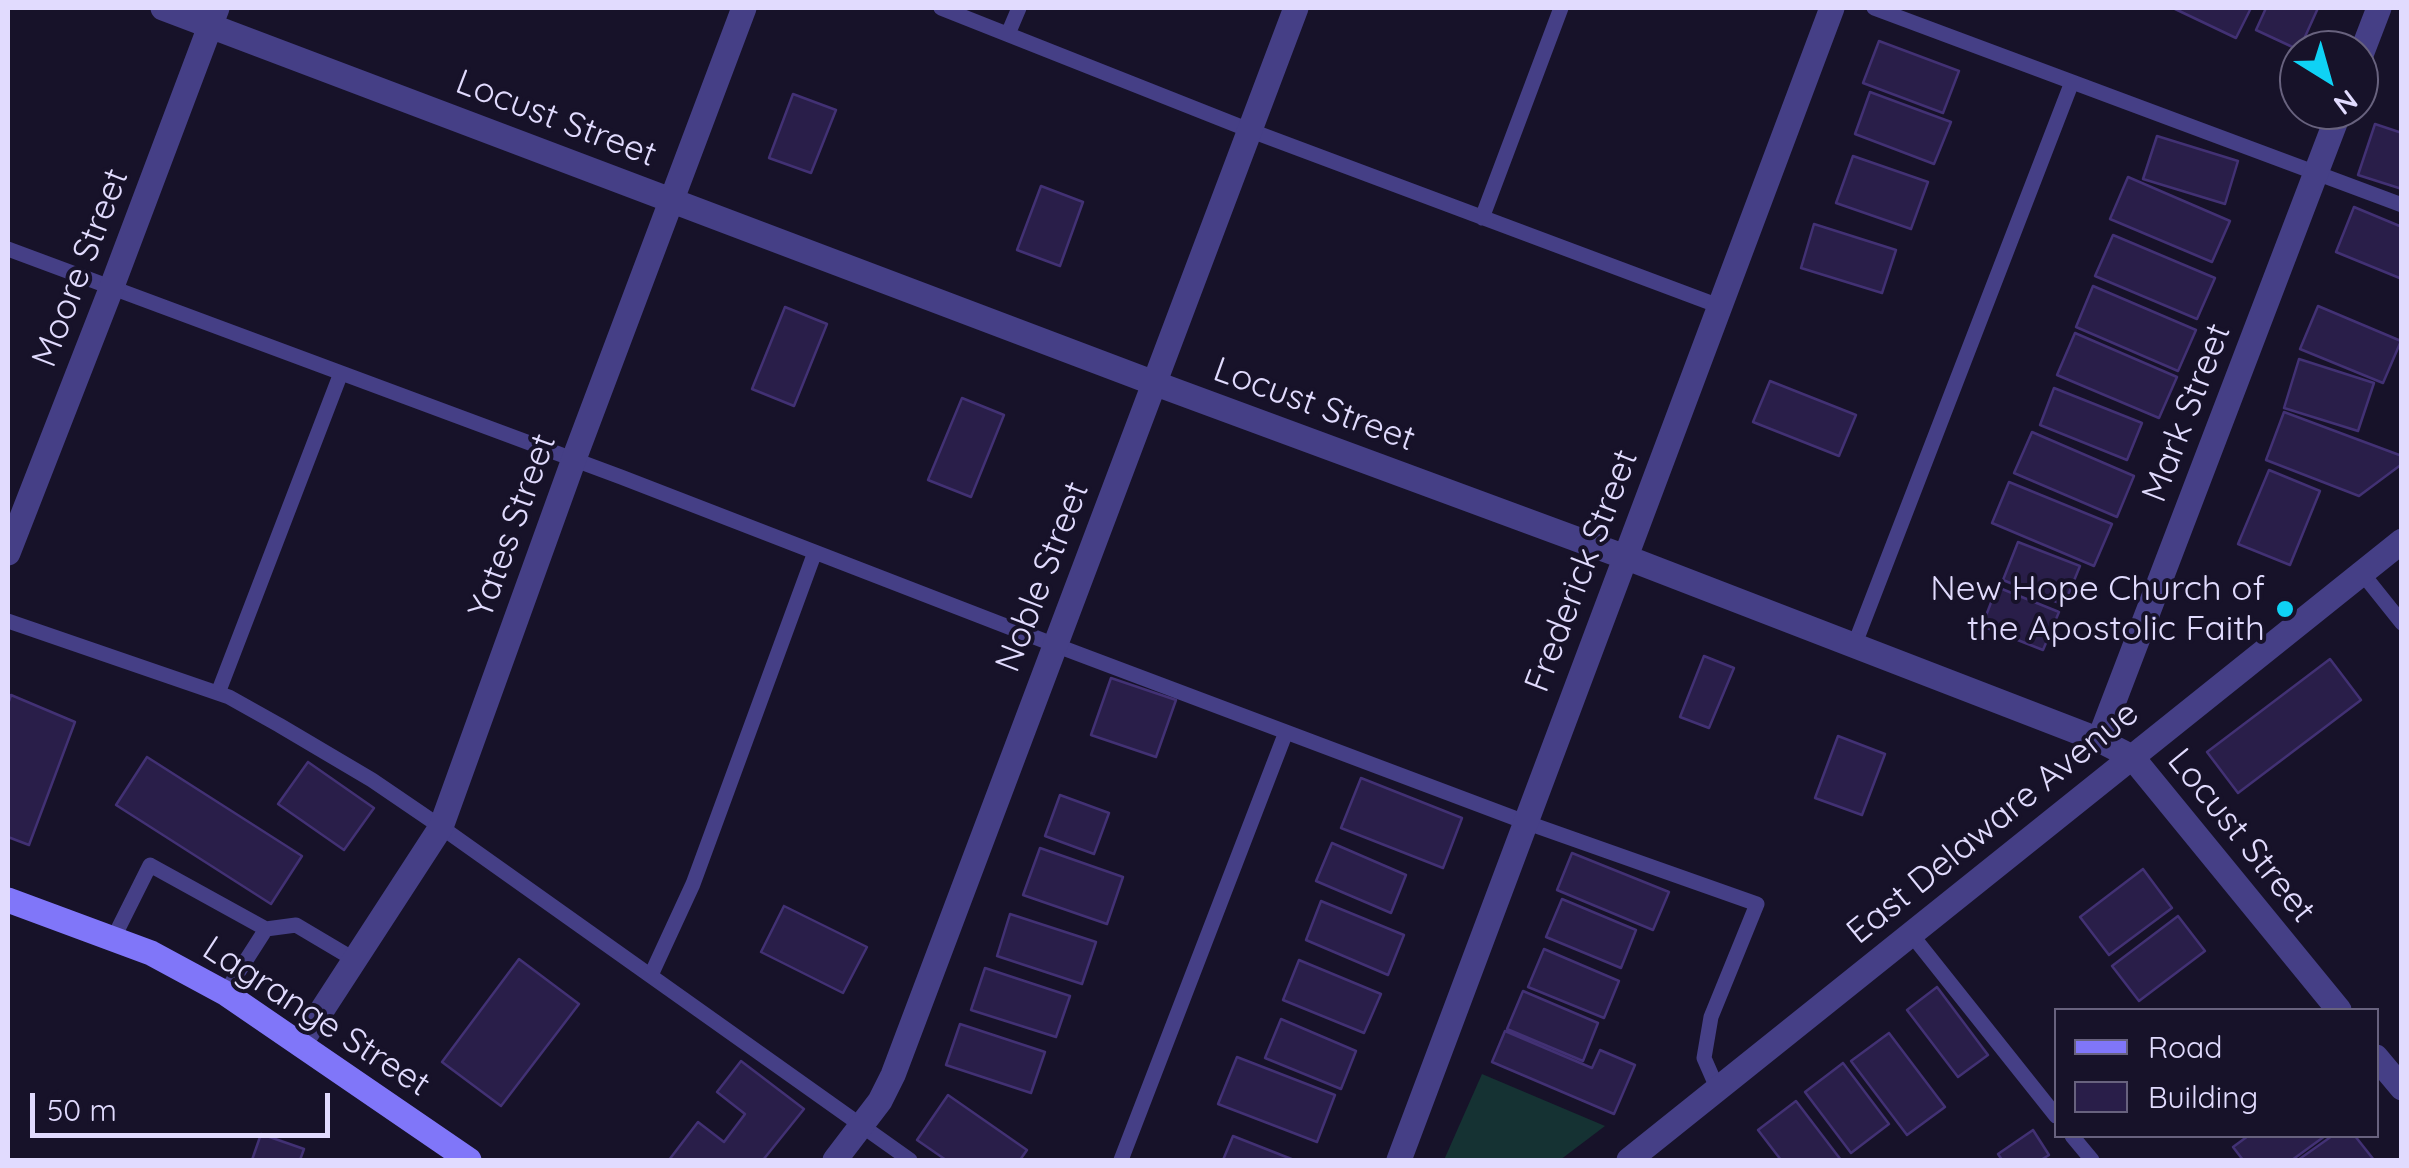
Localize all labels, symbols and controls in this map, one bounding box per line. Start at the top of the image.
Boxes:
north arrow [2279,30,2379,130]
street label: Locust Street [450,62,662,176]
text: N [2327,83,2365,123]
street label: Moore Street [24,163,138,373]
street label: Mark Street [2134,318,2240,508]
street label: Locust Street [1208,349,1420,461]
street label: Yates Street [460,428,566,624]
street label: Frederick Street [1517,444,1647,698]
street label: Noble Street [987,476,1099,678]
place label: New Hope Church of the Apostolic Faith [1930,568,2265,650]
marker: New Hope Church of the Apostolic Faith [2274,598,2296,620]
street label: East Delaware Avenue [1839,693,2147,953]
street label: Locust Street [2158,741,2324,931]
street label: Lagrange Street [195,928,437,1106]
legend [2054,1008,2379,1138]
text: Road [2148,1028,2222,1066]
scale bar [35,1073,335,1135]
text: Building [2148,1078,2258,1116]
text: 50 m [47,1091,117,1129]

